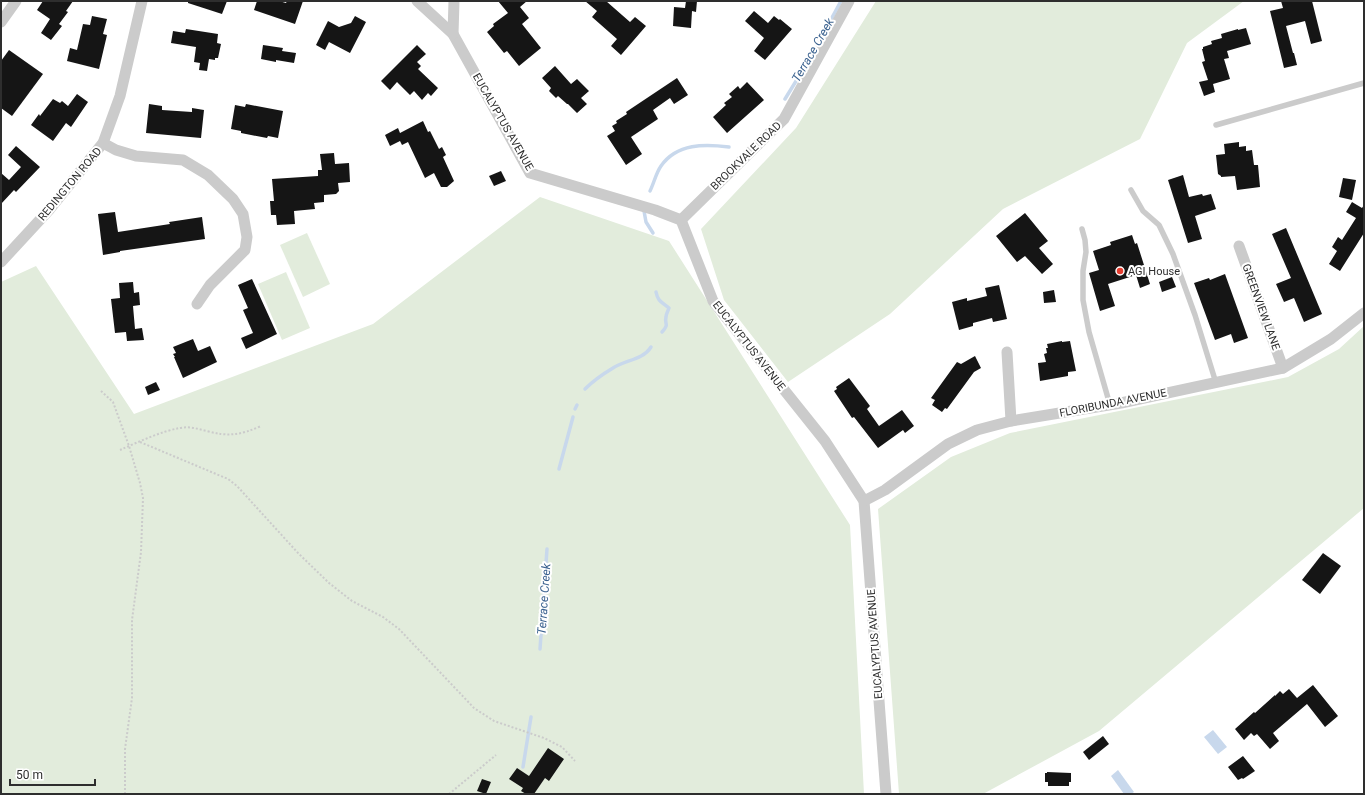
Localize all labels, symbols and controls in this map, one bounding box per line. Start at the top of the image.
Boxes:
water label: Terrace Creek [789,15,837,84]
street label: EUCALYPTUS AVENUE [470,71,536,173]
street label: BROOKVALE ROAD [708,119,784,193]
street label: REDINGTON ROAD [36,145,104,223]
street label: GREENVIEW LANE [1239,262,1283,352]
place label: AGI House [1128,265,1180,278]
marker: AGI House [1115,266,1125,276]
street label: EUCALYPTUS AVENUE [710,299,788,393]
street label: FLORIBUNDA AVENUE [1058,386,1168,420]
water label: Terrace Creek [535,562,554,635]
street label: EUCALYPTUS AVENUE [865,589,885,699]
scale bar [10,761,95,787]
text: 50 m [16,768,43,782]

